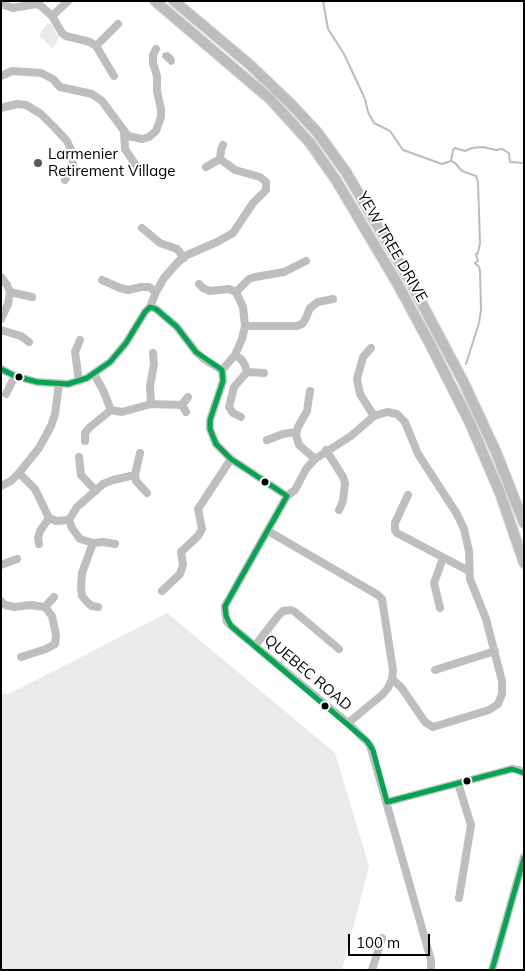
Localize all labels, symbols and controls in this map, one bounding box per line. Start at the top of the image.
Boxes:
place label: Larmenier Retirement Village [48,145,175,180]
marker: Larmenier Retirement Village [32,157,44,169]
street label: YEW TREE DRIVE [353,189,431,305]
unlabelled marker [14,372,24,382]
unlabelled marker [260,477,270,487]
street label: QUEBEC ROAD [261,631,355,715]
unlabelled marker [320,701,330,711]
unlabelled marker [462,776,472,786]
scale bar [350,924,432,956]
text: 100 m [356,933,400,952]

